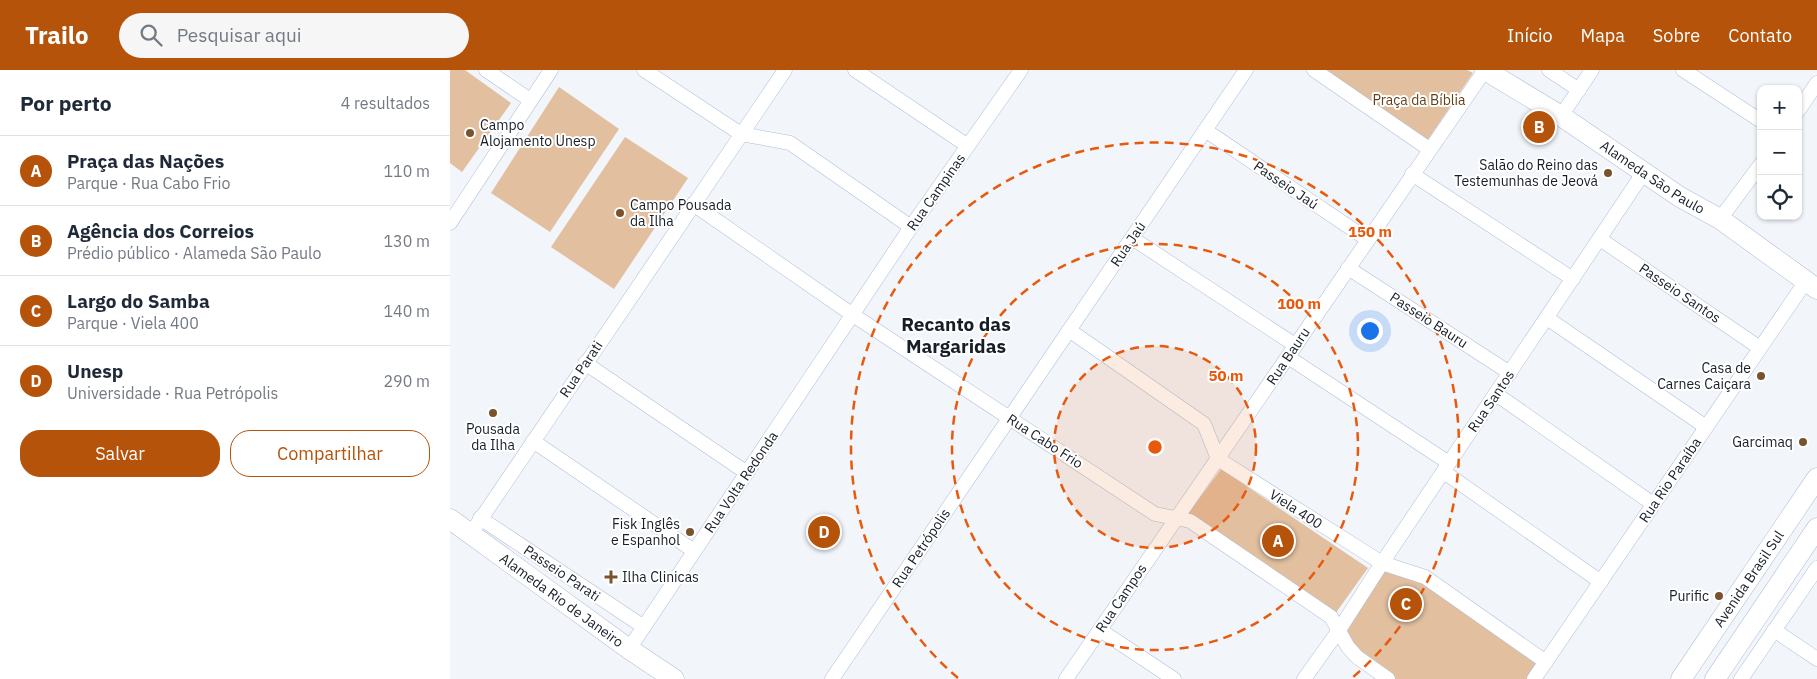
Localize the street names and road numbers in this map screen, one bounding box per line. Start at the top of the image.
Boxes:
street label: Alameda São Paulo [1597,136,1708,218]
street label: Rua Campinas [903,150,969,234]
street label: Passeio Jaú [1250,157,1322,213]
street label: Rua Jaú [1106,218,1150,270]
street label: Passeio Santos [1636,259,1724,327]
street label: Passeio Bauru [1387,288,1471,352]
street label: Rua Bauru [1262,324,1314,388]
street label: Rua Parati [556,337,606,401]
street label: Rua Santos [1464,366,1518,435]
street label: Rua Cabo Frio [1004,410,1087,472]
street label: Rua Volta Redonda [700,427,782,536]
street label: Rua Rio Paraíba [1635,434,1705,526]
street label: Viela 400 [1266,485,1326,533]
street label: Rua Petrópolis [888,505,954,591]
street label: Avenida Brasil Sul [1710,527,1788,630]
street label: Passeio Parati [520,541,604,605]
street label: Alameda Rio de Janeiro [496,549,627,651]
street label: Rua Campos [1091,560,1151,636]

